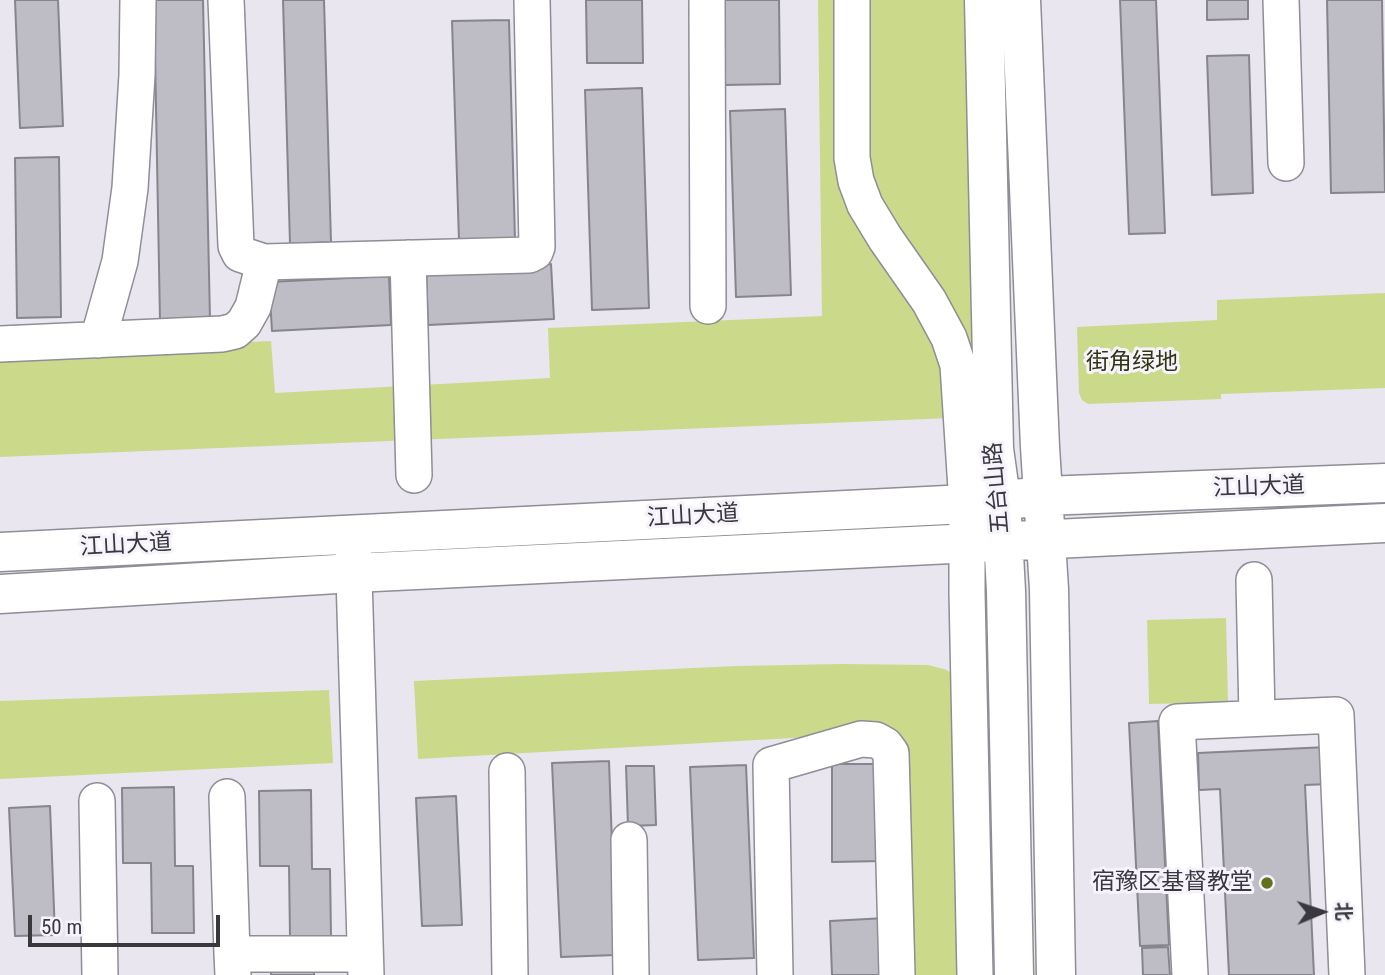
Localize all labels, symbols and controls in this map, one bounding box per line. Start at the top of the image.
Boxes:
park label: 街角绿地 [1086,349,1178,377]
street label: 五台山路 [980,441,1016,535]
street label: 江山大道 [1213,473,1305,503]
street label: 江山大道 [646,501,740,533]
street label: 江山大道 [79,530,173,562]
place label: 宿豫区基督教堂 [1092,869,1253,897]
marker: 宿豫区基督教堂 [1259,875,1275,891]
north arrow [1287,877,1357,947]
text: 北 [1332,901,1355,921]
scale bar [32,902,224,946]
text: 50 m [41,915,82,939]

